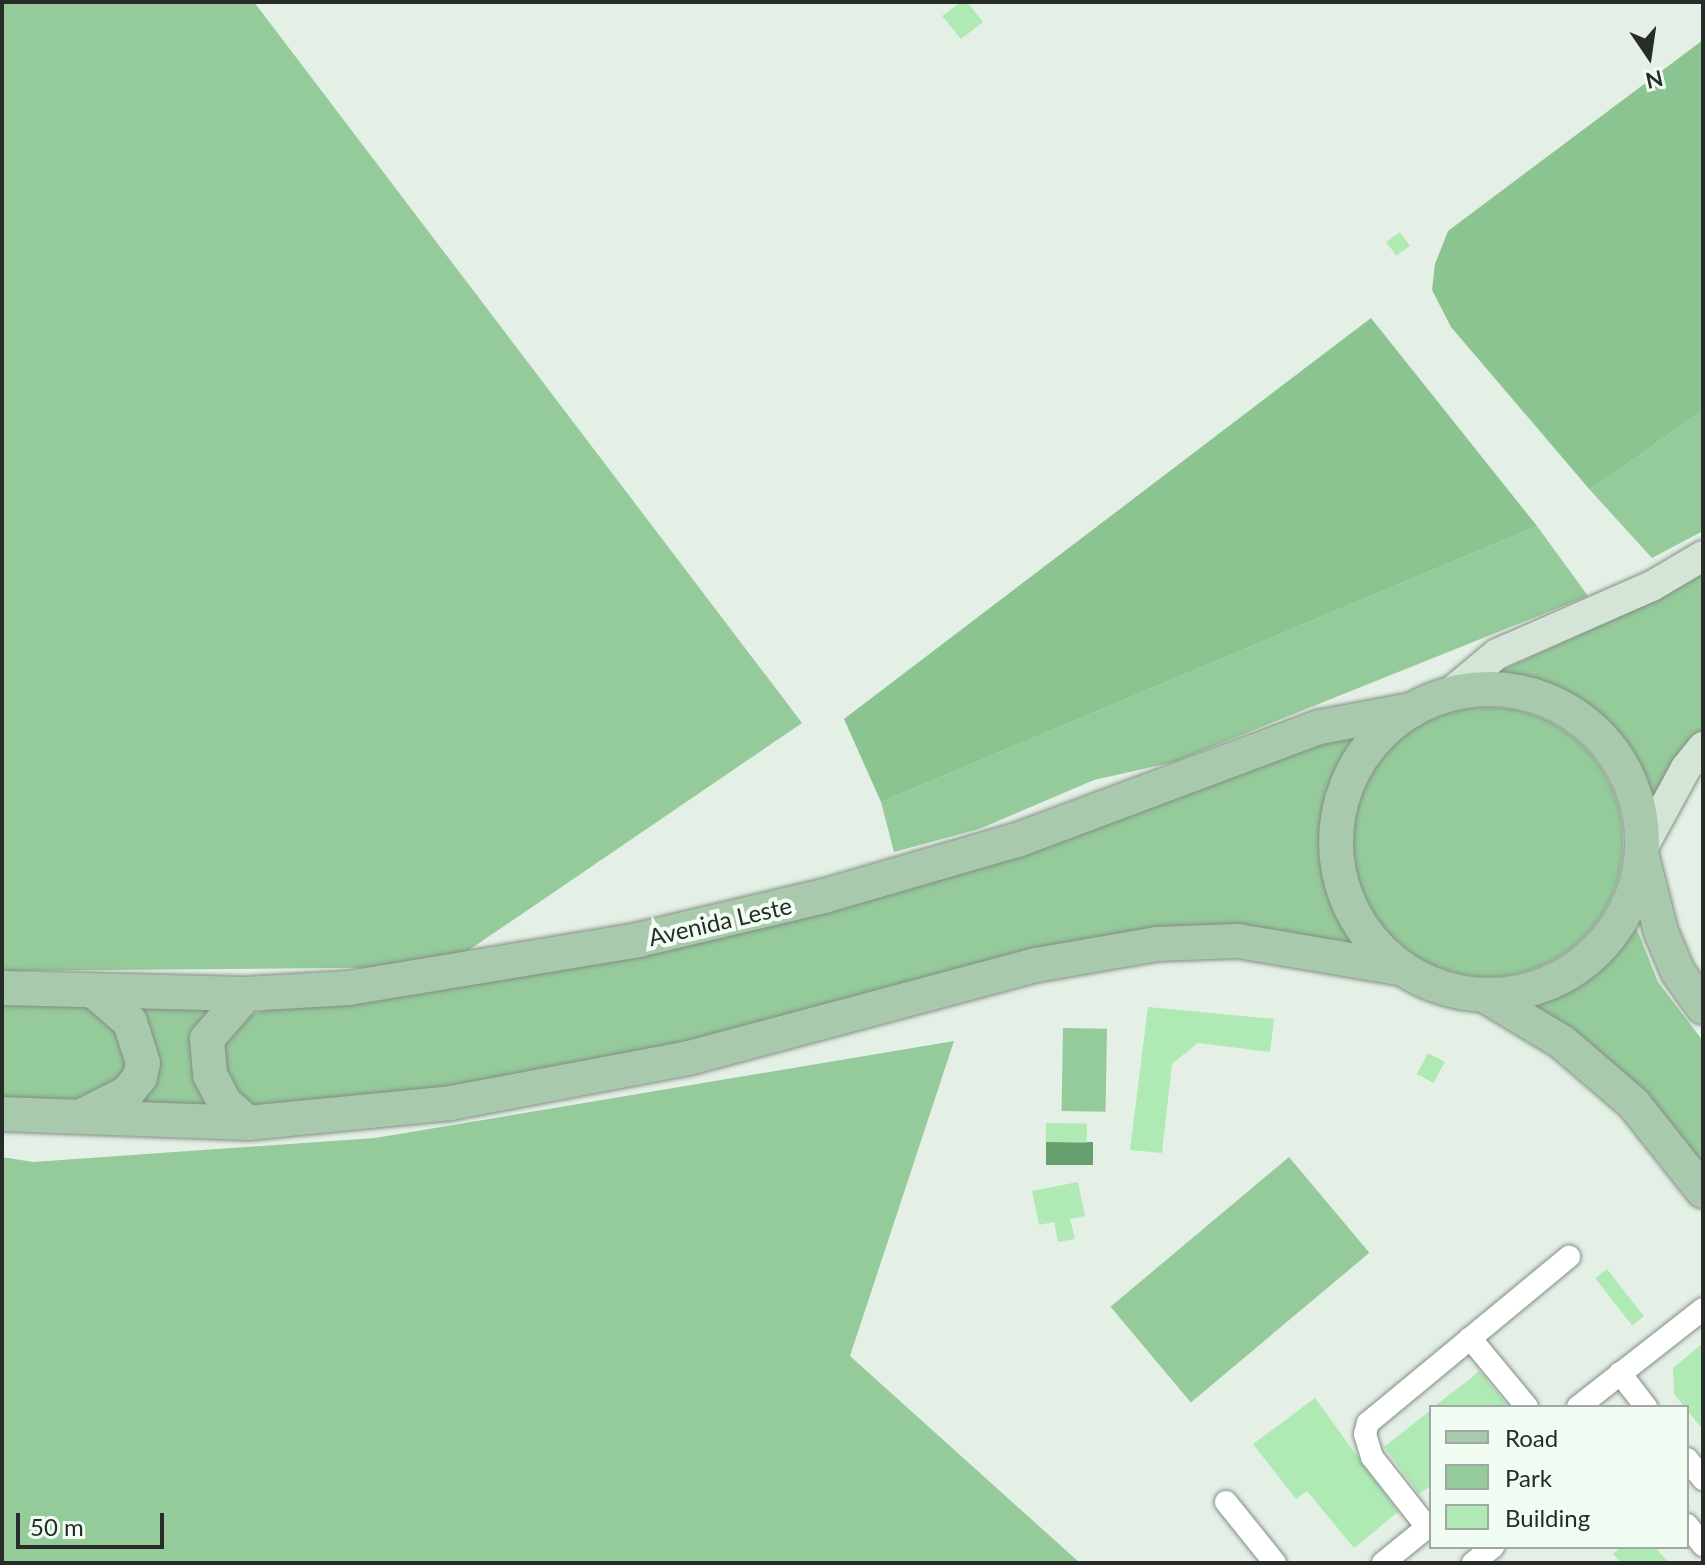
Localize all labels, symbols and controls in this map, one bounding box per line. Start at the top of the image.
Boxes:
north arrow [1609,16,1689,96]
text: N [1643,65,1666,95]
street label: Avenida Leste [645,891,795,951]
legend [1429,1405,1689,1549]
text: Road [1505,1423,1558,1452]
text: Park [1505,1463,1552,1492]
scale bar [20,1497,168,1547]
text: Building [1505,1503,1590,1532]
text: 50 m [30,1512,84,1541]

